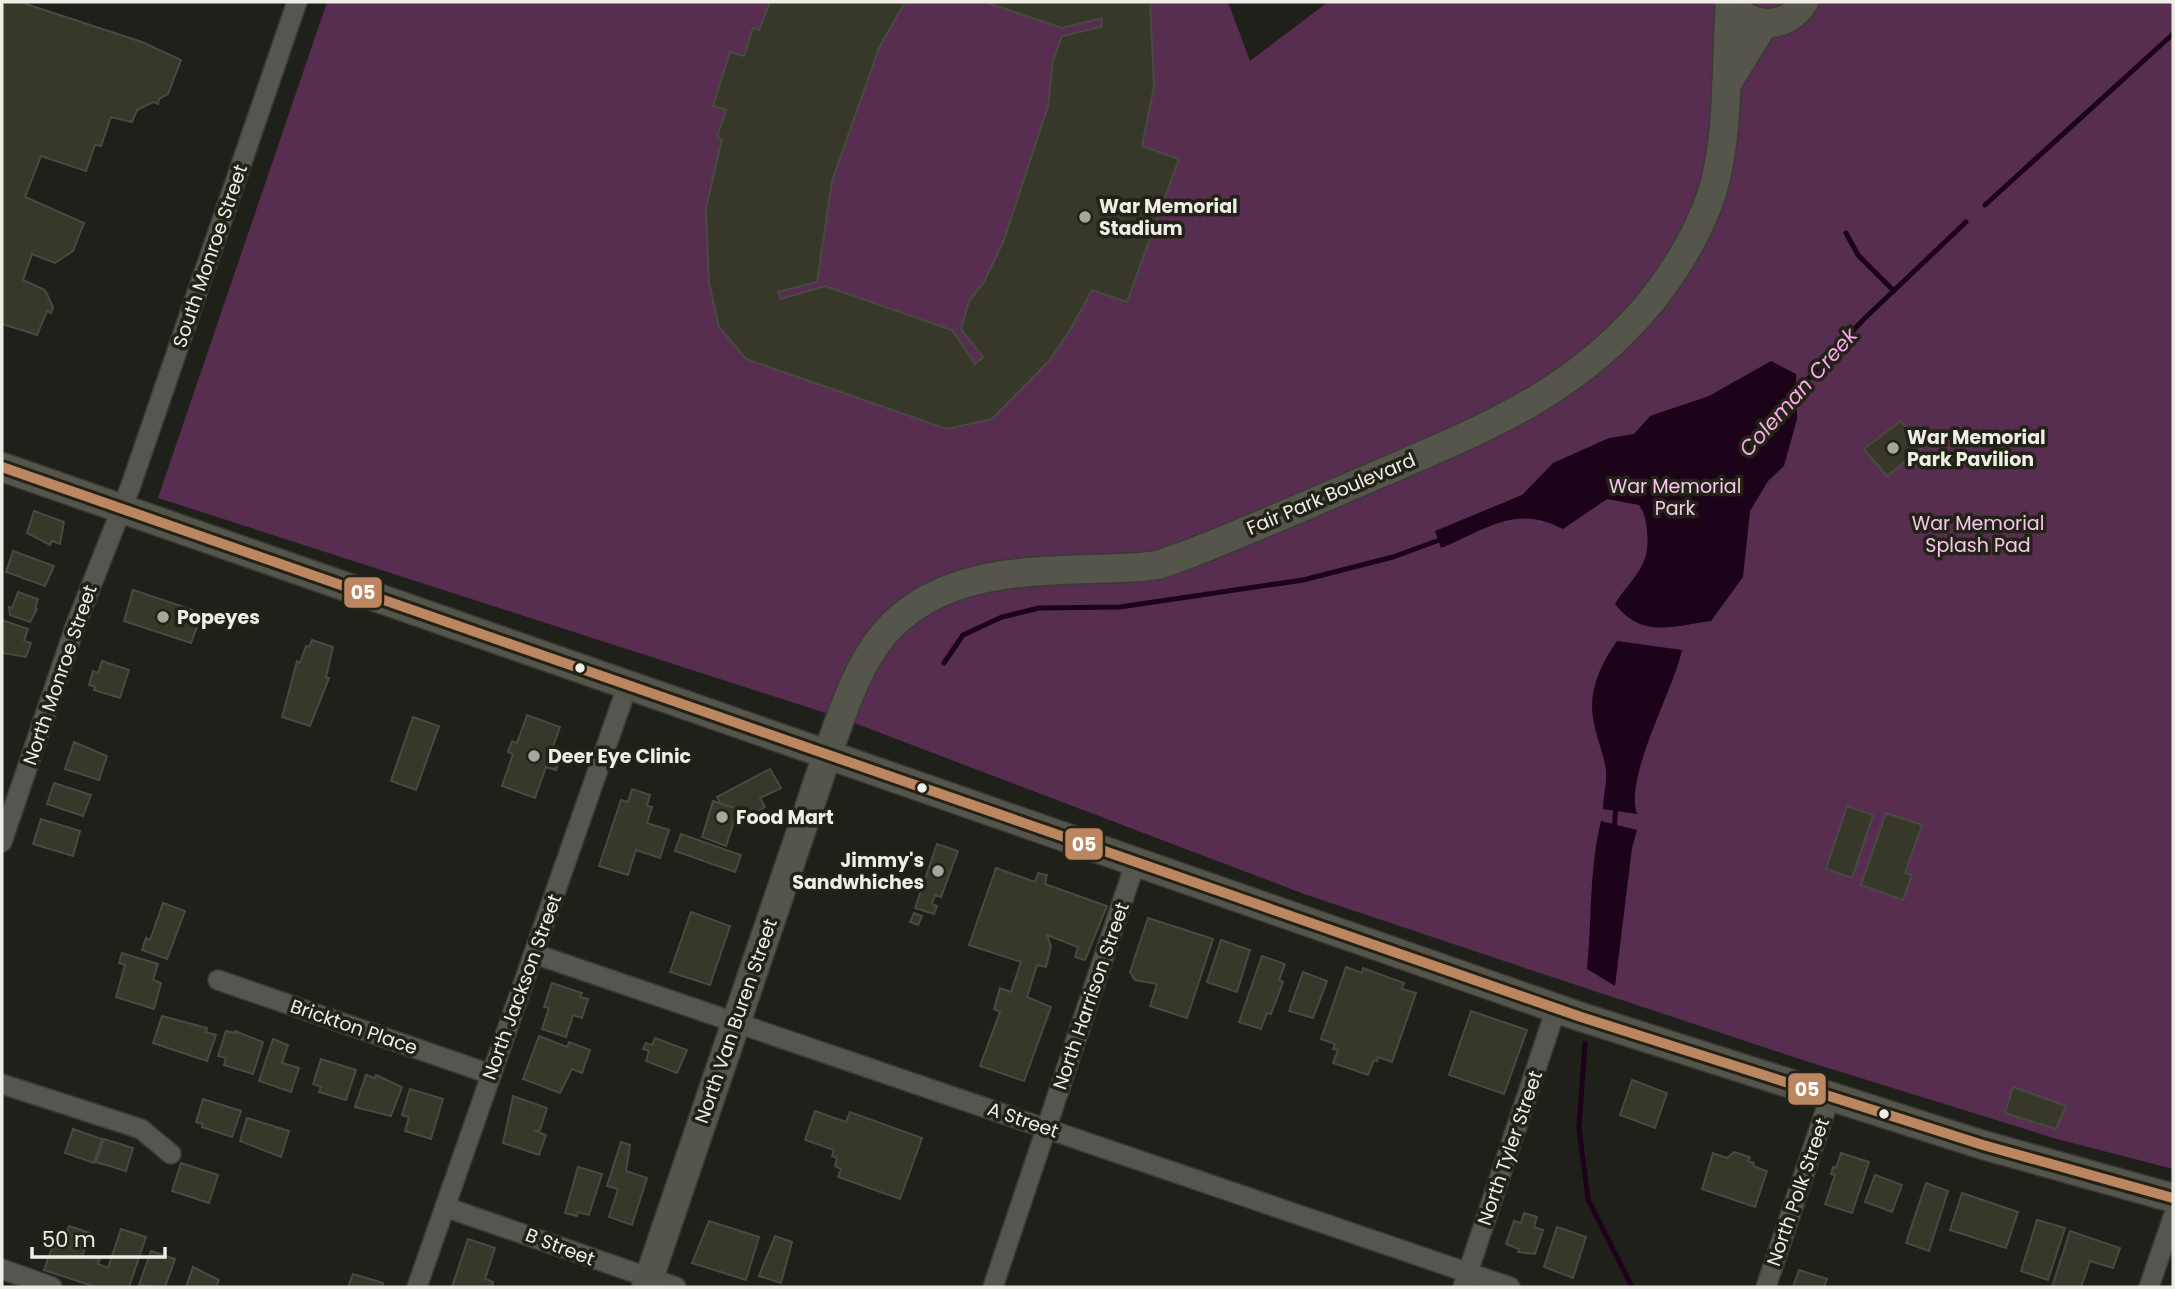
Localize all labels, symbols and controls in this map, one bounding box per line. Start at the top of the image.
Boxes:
street label: South Monroe Street [166,161,254,351]
place label: War Memorial Stadium [1099,193,1238,242]
marker: War Memorial Stadium [1077,209,1093,225]
water label: Coleman Creek [1732,320,1865,463]
place label: War Memorial Park Pavilion [1907,424,2046,473]
marker: War Memorial Park Pavilion [1885,440,1901,456]
street label: Fair Park Boulevard [1242,446,1420,542]
park label: War Memorial Park [1609,473,1741,522]
park label: War Memorial Splash Pad [1912,510,2044,559]
line badge: 05 [343,576,383,609]
text: 05 [351,579,375,606]
street label: North Monroe Street [16,581,104,769]
place label: Popeyes [177,604,260,631]
marker: Popeyes [155,609,171,625]
unlabelled marker [573,661,587,675]
place label: Deer Eye Clinic [548,743,691,770]
marker: Deer Eye Clinic [526,748,542,764]
unlabelled marker [915,781,929,795]
place label: Food Mart [736,804,834,831]
marker: Food Mart [714,809,730,825]
line badge: 05 [1064,827,1104,861]
text: 05 [1072,831,1096,858]
place label: Jimmy's Sandwhiches [792,847,924,896]
marker: Jimmy's Sandwhiches [930,863,946,879]
street label: North Jackson Street [476,890,568,1084]
street label: North Harrison Street [1046,899,1136,1093]
street label: North Van Buren Street [688,915,784,1127]
street label: Brickton Place [287,993,421,1061]
street label: North Tyler Street [1471,1067,1549,1229]
line badge: 05 [1787,1072,1827,1106]
text: 05 [1795,1076,1819,1103]
street label: A Street [984,1095,1062,1145]
unlabelled marker [1877,1107,1891,1121]
street label: North Polk Street [1760,1114,1836,1270]
scale bar [32,1216,164,1260]
street label: B Street [521,1221,599,1273]
text: 50 m [42,1225,96,1254]

